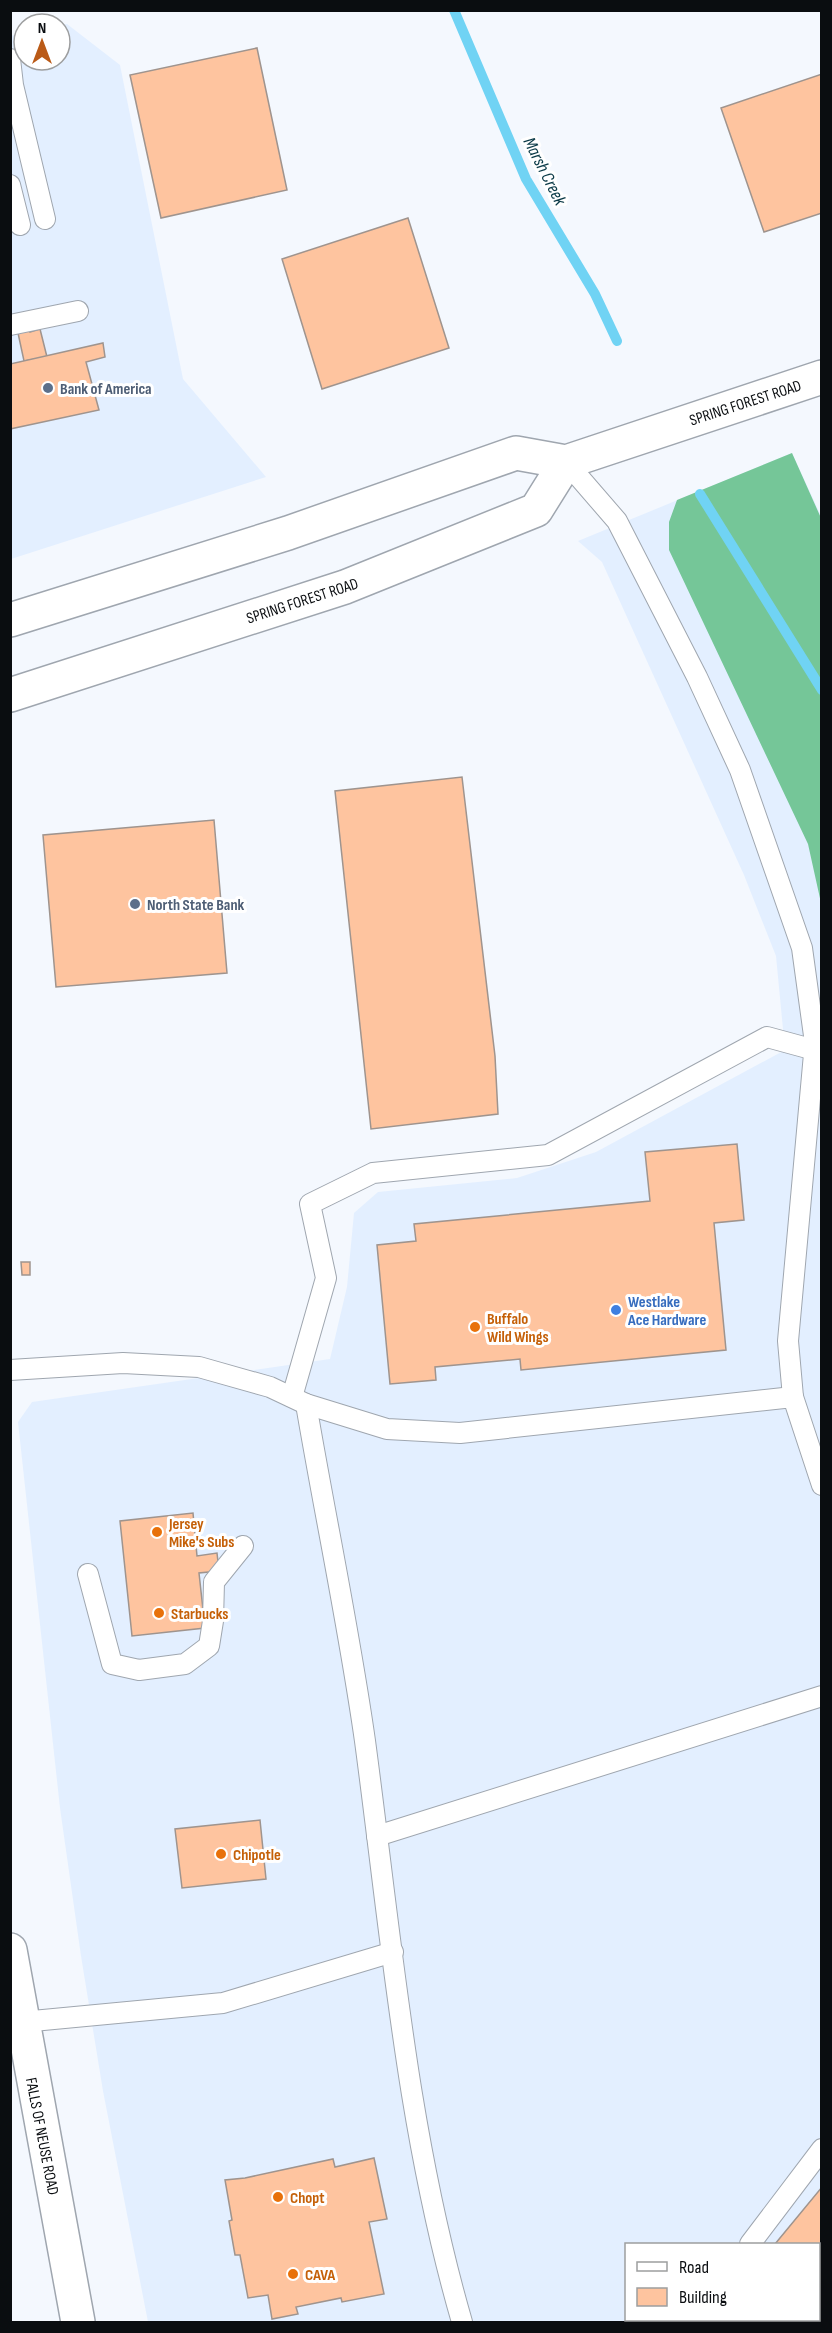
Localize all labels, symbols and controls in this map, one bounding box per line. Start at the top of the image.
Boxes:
north arrow [12,12,72,72]
text: N [38,19,46,38]
water label: Marsh Creek [519,134,571,210]
street label: SPRING FOREST ROAD [687,376,804,430]
place label: Bank of America [60,380,152,399]
marker: Bank of America [41,381,55,395]
street label: SPRING FOREST ROAD [244,574,361,628]
place label: North State Bank [147,896,245,915]
marker: North State Bank [128,897,142,911]
place label: Westlake Ace Hardware [627,1293,706,1330]
marker: Westlake Ace Hardware [609,1303,623,1317]
place label: Buffalo Wild Wings [487,1310,549,1347]
marker: Buffalo Wild Wings [468,1320,482,1334]
place label: Jersey Mike's Subs [168,1515,234,1552]
marker: Jersey Mike's Subs [150,1525,164,1539]
place label: Starbucks [171,1605,228,1624]
marker: Starbucks [152,1606,166,1620]
place label: Chipotle [233,1846,281,1865]
marker: Chipotle [214,1847,228,1861]
street label: FALLS OF NEUSE ROAD [21,2076,62,2197]
place label: Chopt [290,2189,325,2208]
marker: Chopt [271,2190,285,2204]
legend [625,2243,820,2321]
text: Road [679,2257,709,2278]
place label: CAVA [305,2266,335,2285]
marker: CAVA [286,2267,300,2281]
text: Building [679,2287,727,2308]

